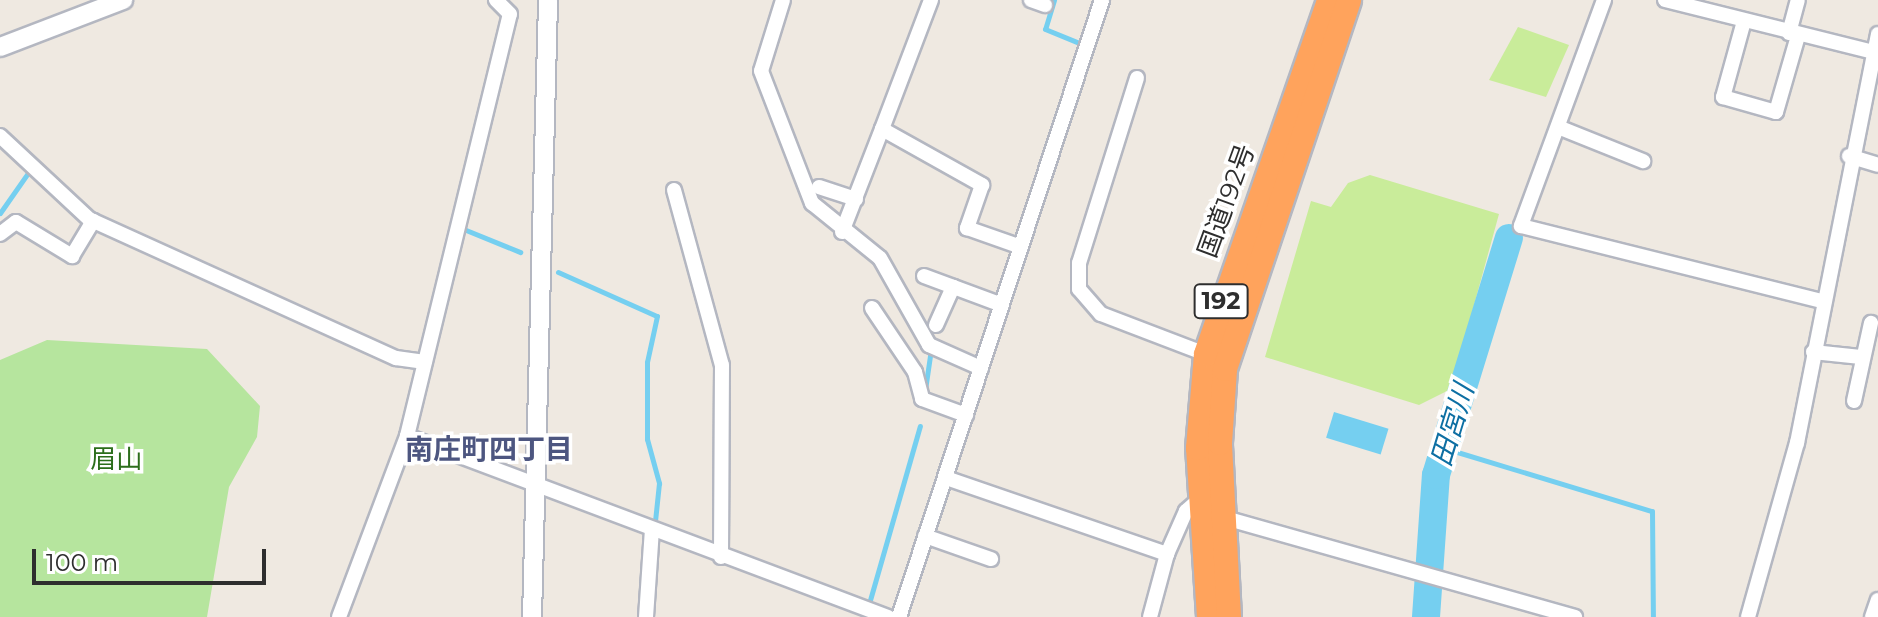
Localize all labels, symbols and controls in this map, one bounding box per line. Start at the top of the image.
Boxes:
street label: 国道192号 [1192,140,1262,262]
road number: 192 [1193,281,1249,321]
water label: 田宮川 [1424,380,1480,470]
district label: 南庄町四丁目 [405,432,573,466]
park label: 眉山 [90,444,142,476]
scale bar [36,533,270,583]
text: 100 m [46,548,118,577]

